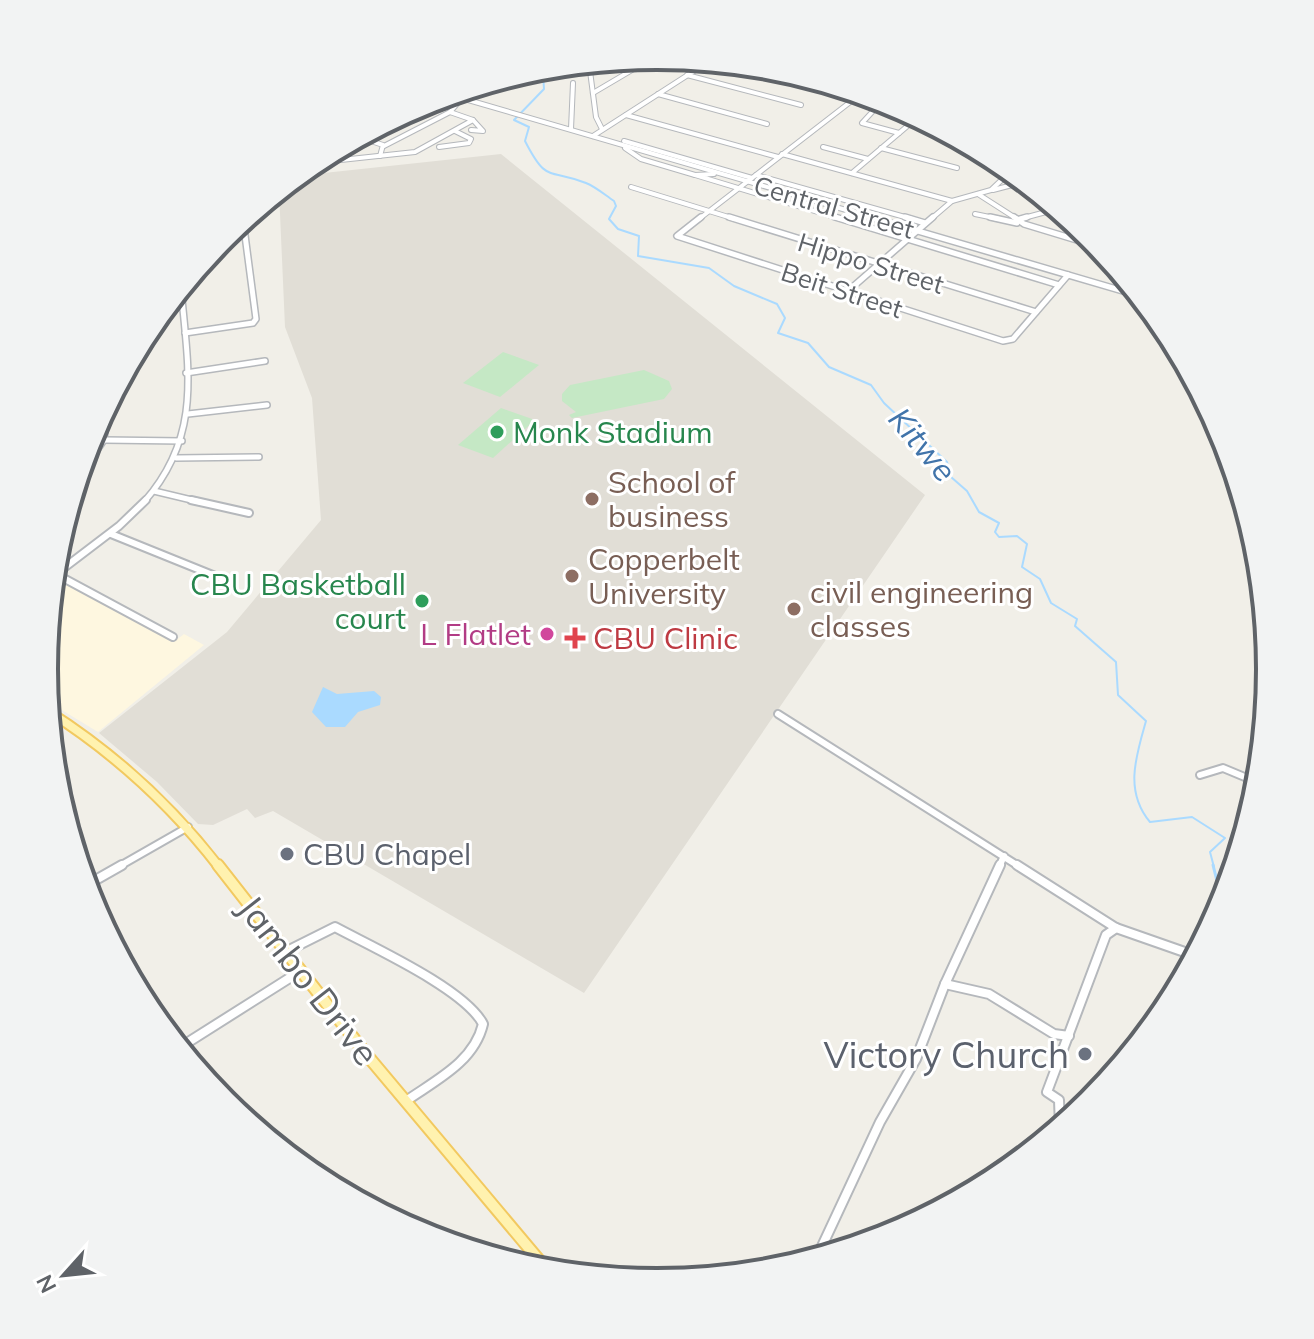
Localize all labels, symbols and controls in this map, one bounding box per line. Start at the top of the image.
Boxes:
street label: Central Street [750,168,918,246]
street label: Hippo Street [794,225,948,301]
street label: Beit Street [777,255,907,325]
water label: Kitwe [881,399,965,489]
place label: Monk Stadium [513,413,713,451]
marker: Monk Stadium [488,423,506,441]
place label: School of business [608,463,736,535]
marker: School of business [583,490,601,508]
place label: Copperbelt University [588,540,740,612]
place label: CBU Basketball court [190,565,406,637]
marker: Copperbelt University [563,567,581,585]
place label: civil engineering classes [810,573,1033,645]
marker: CBU Basketball court [413,592,431,610]
marker: civil engineering classes [785,600,803,618]
place label: L Flatlet [420,615,531,653]
place label: CBU Clinic [593,619,738,657]
marker: L Flatlet [538,625,556,643]
marker: CBU Clinic [564,627,586,649]
place label: CBU Chapel [303,835,471,873]
marker: CBU Chapel [278,845,296,863]
street label: Jambo Drive [229,886,389,1074]
place label: Victory Church [824,1032,1069,1077]
marker: Victory Church [1076,1045,1094,1063]
north arrow [24,1235,104,1315]
text: N [30,1270,62,1298]

